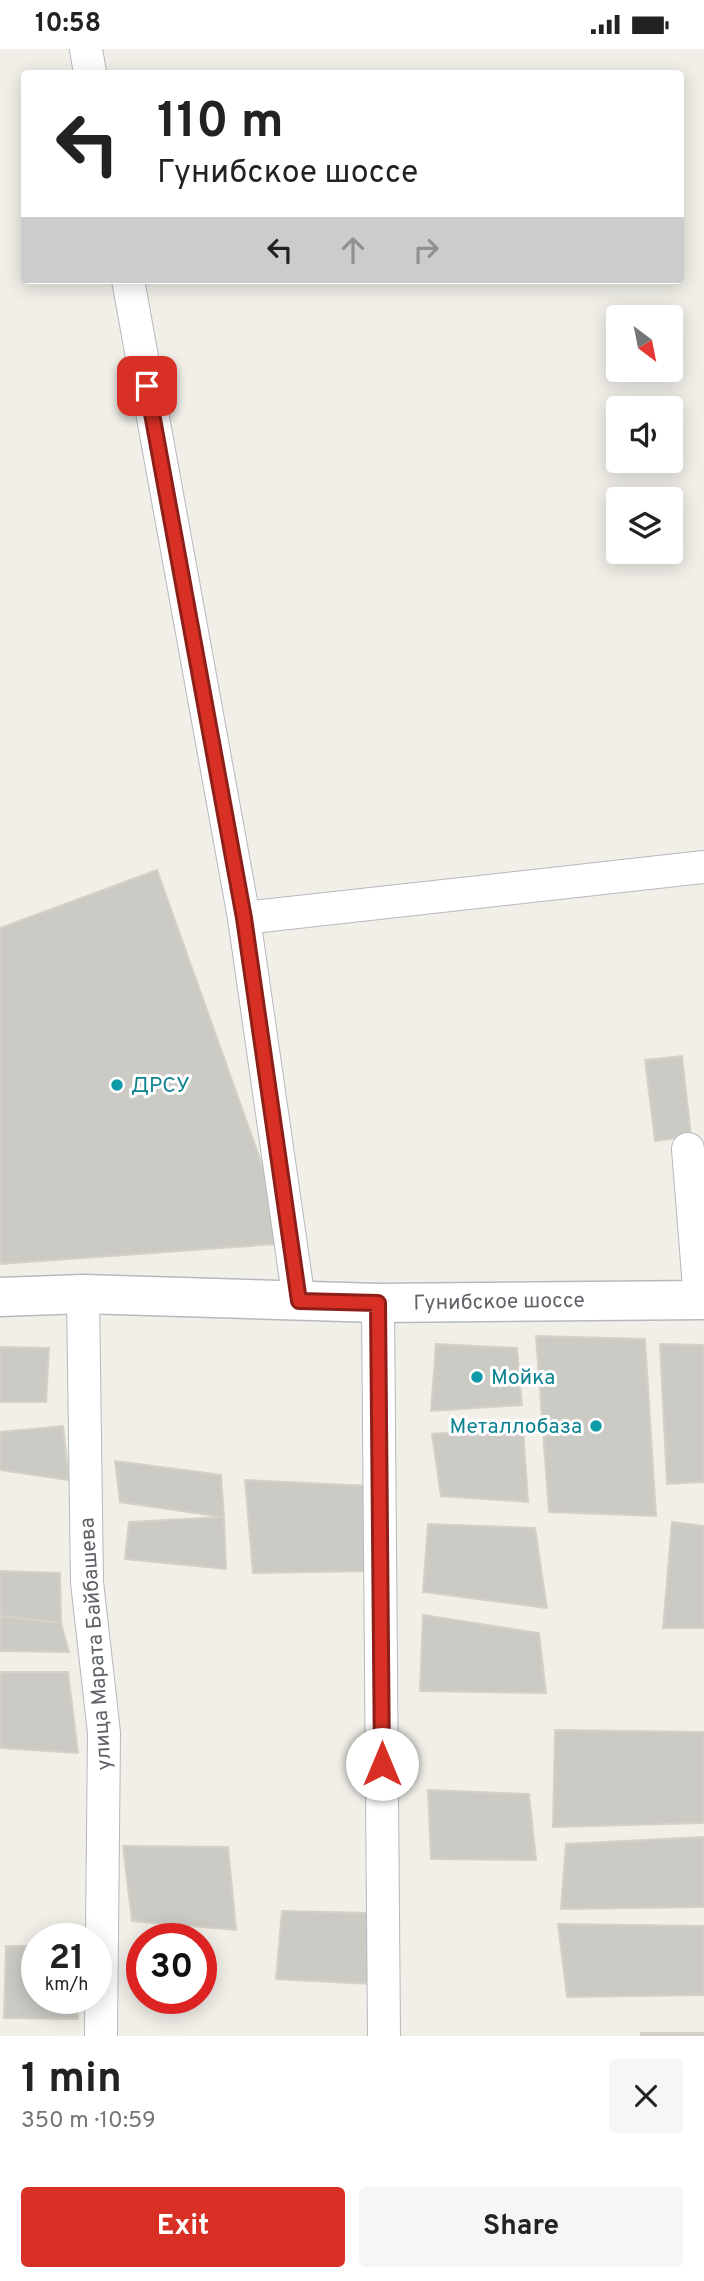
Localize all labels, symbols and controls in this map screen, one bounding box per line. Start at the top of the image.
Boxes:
text: 10:58 [35,8,101,41]
text: 110 m [157,93,284,155]
icon: left [42,98,133,189]
text: Гунибское шоссе [157,154,418,194]
icon: left [261,231,299,269]
icon: ahead [334,231,372,269]
icon: right [407,231,445,269]
north arrow [606,305,682,381]
map controls [606,305,683,564]
pin [117,356,177,416]
icon: arrive [128,367,166,405]
button: sound [606,396,683,473]
button: layers [606,487,683,564]
place label: ДРСУ [131,1073,190,1100]
marker: ДРСУ [109,1077,125,1093]
street label: Гунибское шоссе [413,1288,585,1317]
place label: Мойка [491,1365,555,1392]
marker: Мойка [469,1369,485,1385]
place label: Металлобаза [449,1414,582,1441]
marker: Металлобаза [588,1418,604,1434]
street label: улица Марата Байбашева [74,1516,119,1771]
position arrow [345,1727,419,1801]
speed limit sign: 30 [126,1923,217,2014]
text: 21 [49,1937,84,1981]
text: km/h [45,1974,88,1997]
text: 1 min [21,2054,122,2107]
button: close [609,2059,683,2133]
text: 350 m · 10:59 [21,2107,156,2136]
button: Exit [21,2187,345,2267]
button: Share [359,2187,683,2267]

